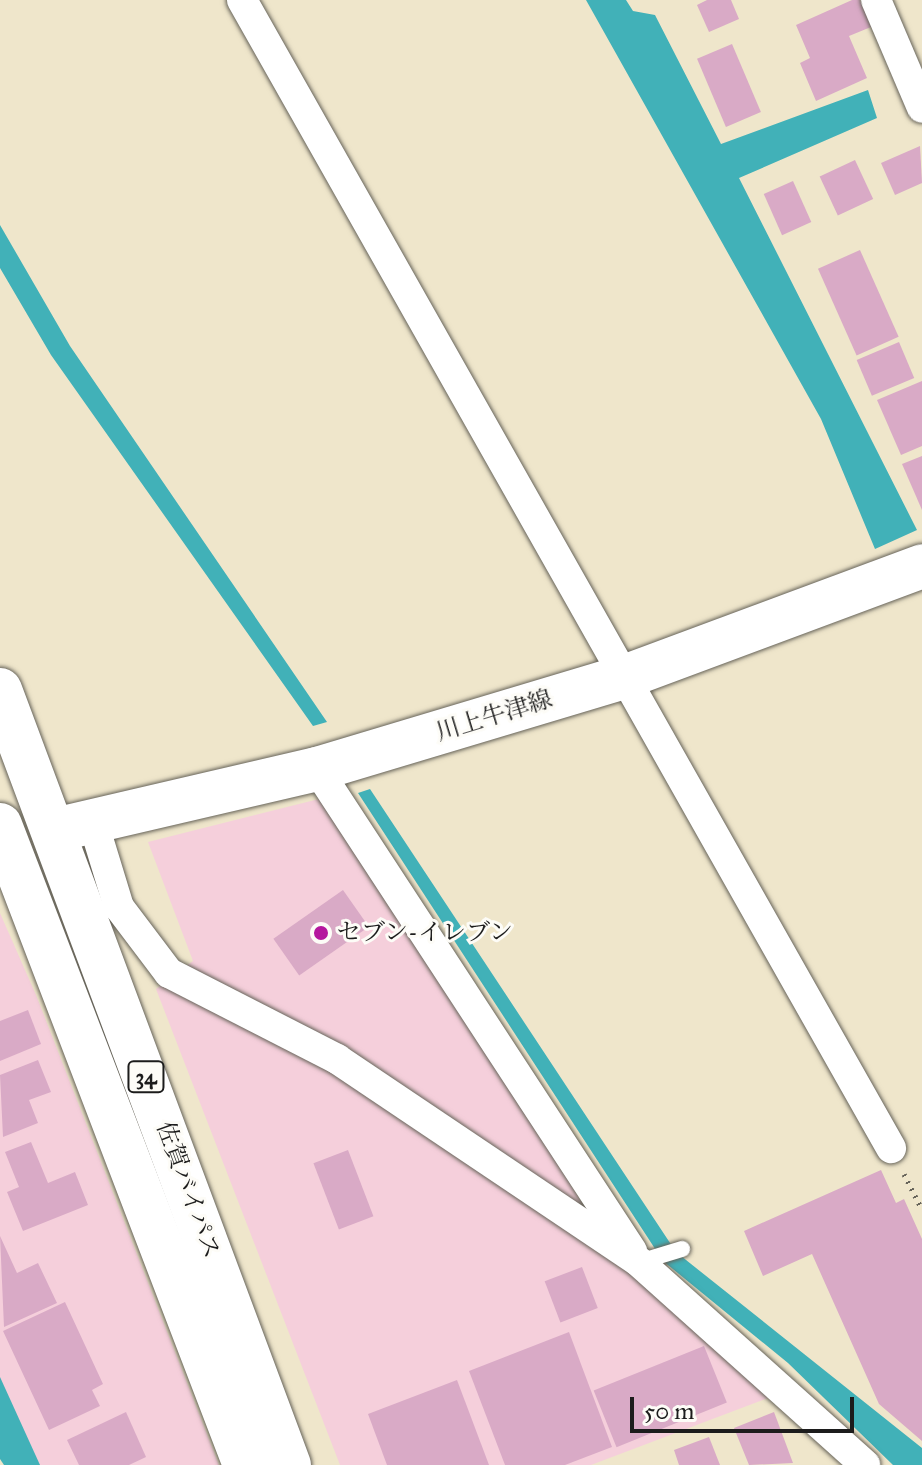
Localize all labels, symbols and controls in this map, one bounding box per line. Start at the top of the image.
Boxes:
street label: 川上牛津線 [432,685,556,747]
place label: セブン-イレブン [337,919,515,947]
marker: セブン-イレブン [312,924,330,942]
road number: 34 [126,1059,166,1095]
street label: 佐賀バイパス [150,1117,226,1263]
scale bar [634,1381,858,1431]
text: 50 m [644,1396,694,1426]

